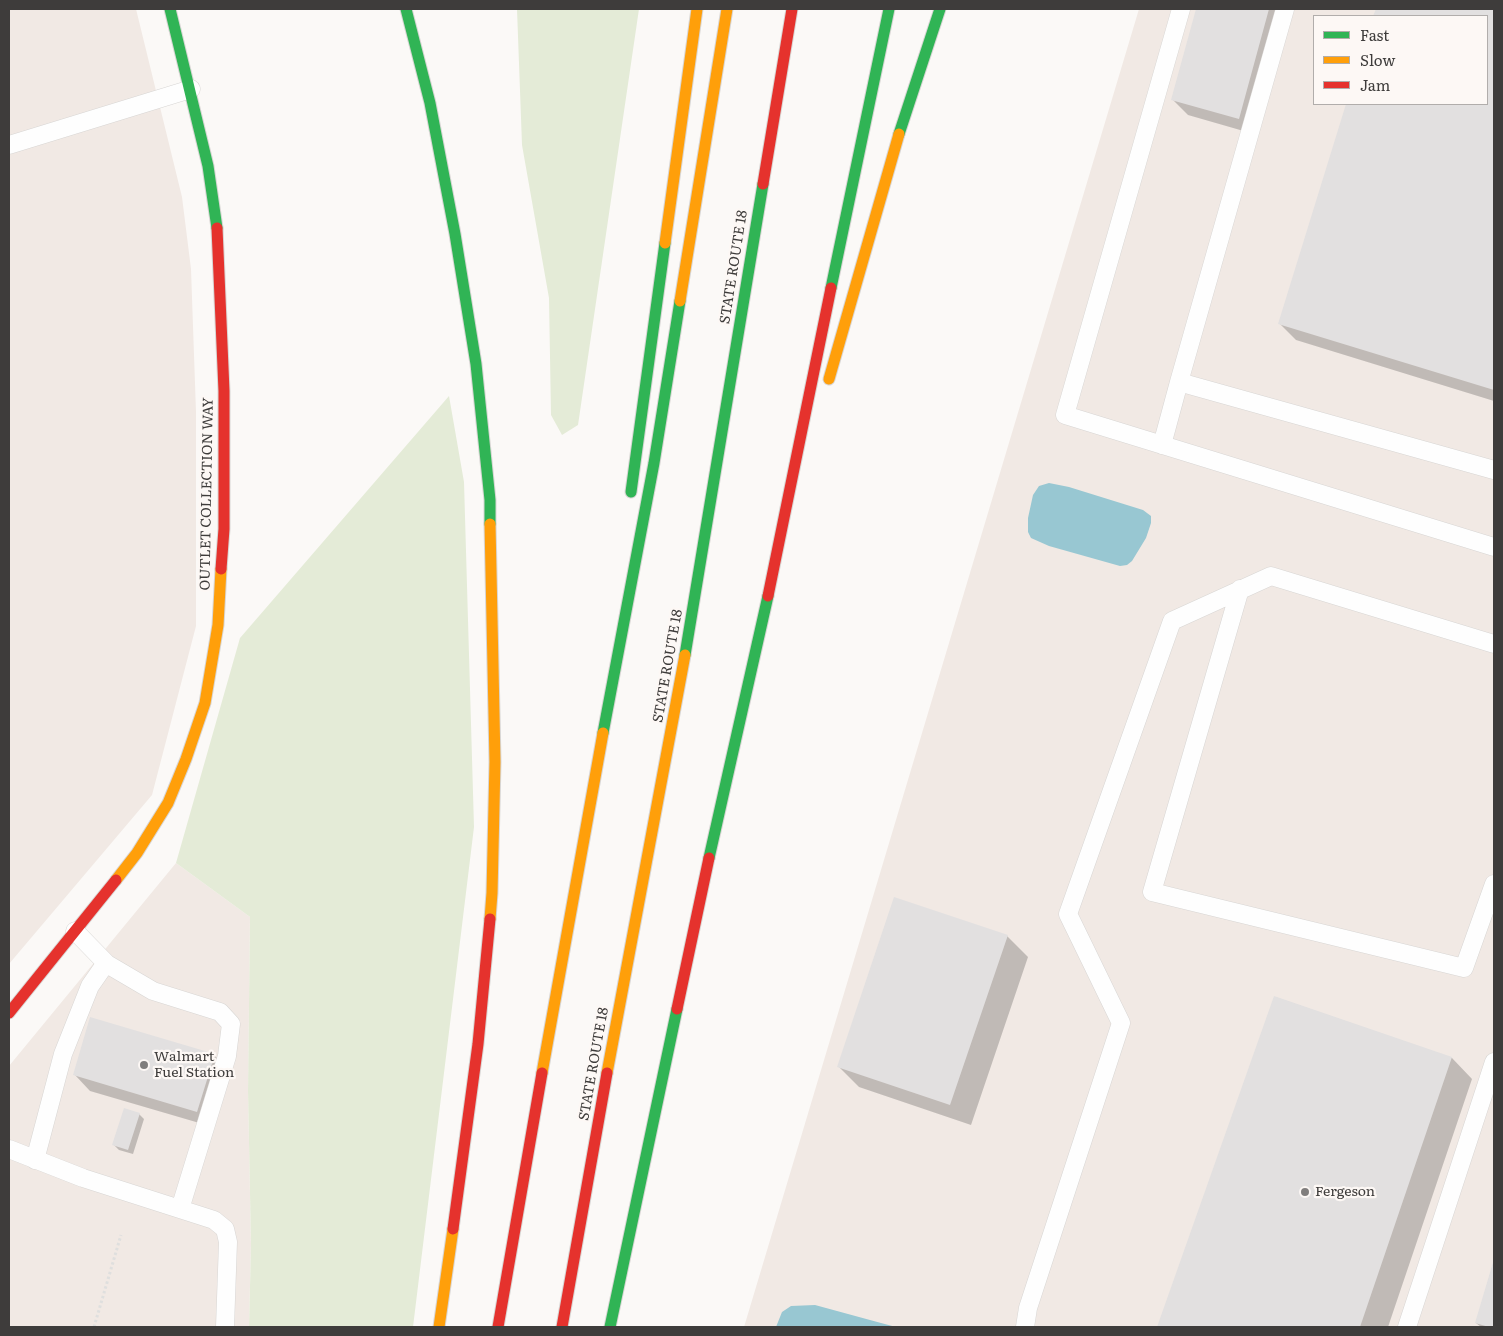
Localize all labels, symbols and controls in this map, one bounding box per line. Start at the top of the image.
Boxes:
legend [1313,15,1488,105]
text: Fast [1360,23,1389,46]
text: Slow [1360,48,1395,71]
text: Jam [1360,73,1390,96]
street label: STATE ROUTE 18 [717,209,751,325]
street label: OUTLET COLLECTION WAY [197,397,217,591]
street label: STATE ROUTE 18 [650,608,686,724]
street label: STATE ROUTE 18 [576,1006,612,1122]
place label: Walmart Fuel Station [154,1049,234,1082]
marker: Walmart Fuel Station [138,1059,150,1071]
place label: Fergeson [1315,1184,1375,1200]
marker: Fergeson [1299,1186,1311,1198]

